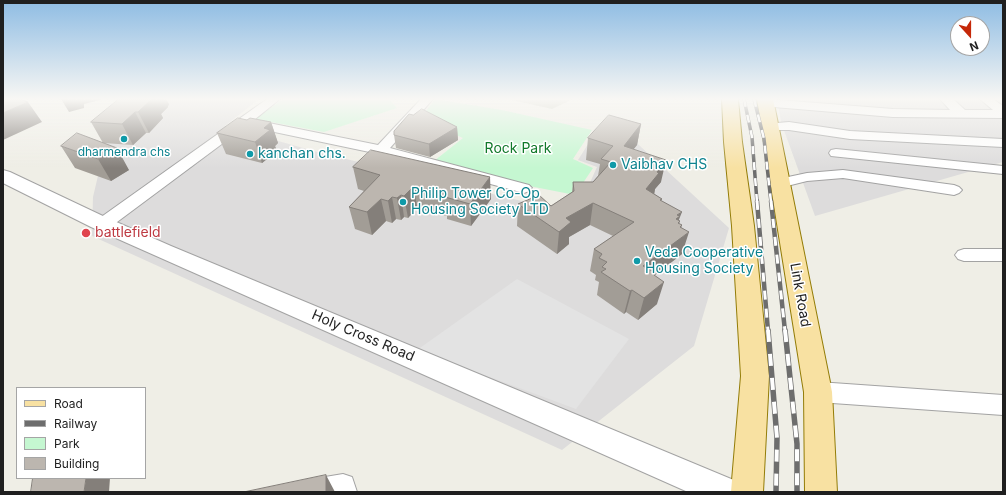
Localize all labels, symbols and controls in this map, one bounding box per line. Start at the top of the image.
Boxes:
north arrow [950,16,990,56]
text: N [968,38,980,54]
marker: dharmendra chs [119,134,129,144]
park label: Rock Park [485,141,551,157]
place label: dharmendra chs [78,145,170,159]
place label: kanchan chs. [258,146,346,162]
marker: kanchan chs. [245,149,255,159]
place label: Vaibhav CHS [621,157,707,173]
marker: Vaibhav CHS [608,160,618,170]
place label: Philip Tower Co-Op Housing Society LTD [411,186,549,218]
marker: Philip Tower Co-Op Housing Society LTD [398,197,408,207]
place label: battlefield [95,225,161,241]
marker: battlefield [80,227,92,239]
place label: Veda Cooperative Housing Society [645,245,763,278]
marker: Veda Cooperative Housing Society [632,256,642,266]
street label: Link Road [786,262,814,328]
street label: Holy Cross Road [309,307,417,365]
legend [16,387,146,479]
text: Road [54,396,83,411]
text: Railway [54,416,97,431]
text: Park [54,436,80,451]
text: Building [54,456,99,471]

